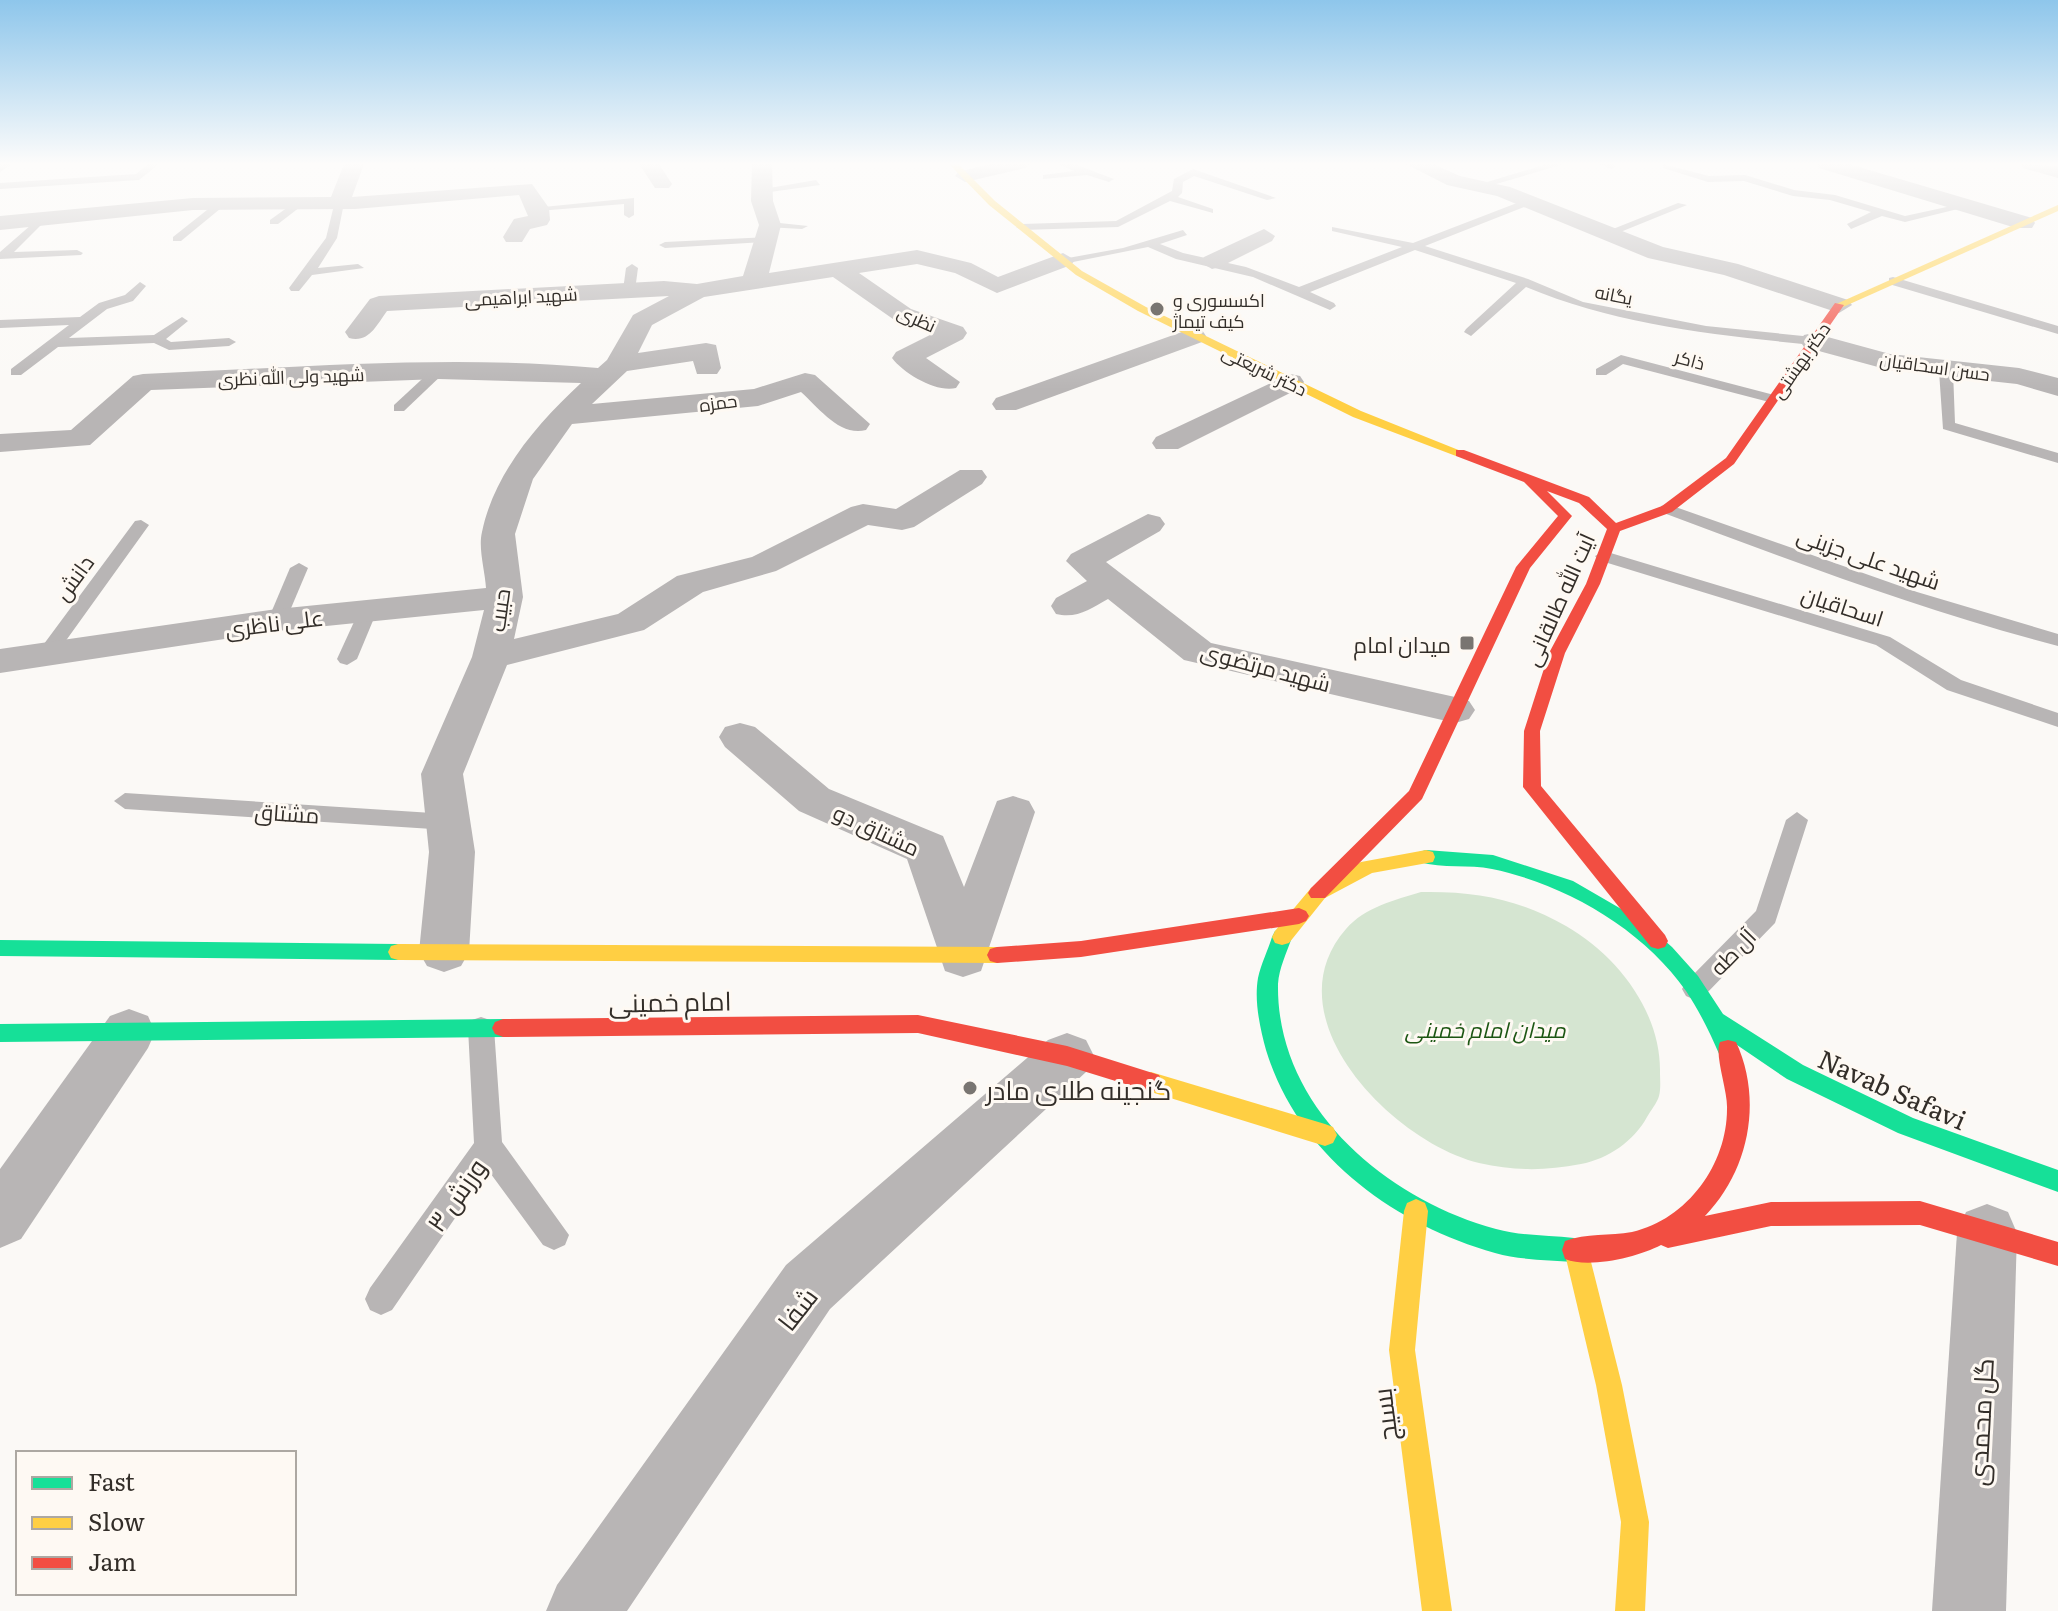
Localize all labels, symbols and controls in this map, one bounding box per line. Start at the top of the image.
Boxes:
street label: یگانه [1593,277,1635,311]
street label: شهید ابراهیمی [464,280,578,312]
place label: اکسسوری و کیف تیماژ [1172,286,1265,334]
street label: نظری [893,298,941,338]
marker: اکسسوری و کیف تیماژ [1148,300,1166,318]
street label: دکتر بهشتی [1764,316,1836,404]
street label: دکتر شریعتی [1218,338,1312,402]
street label: ذاکر [1671,342,1708,376]
street label: حسن اسحاقیان [1878,345,1992,387]
street label: شهید ولی الله نظری [217,360,365,392]
street label: حمزه [697,386,739,418]
street label: شهید علی جزینی [1793,517,1945,597]
street label: آیت الله طالقانی [1514,527,1602,671]
street label: دانش [45,547,101,607]
street label: اسحاقیان [1798,576,1888,634]
street label: حبیب [479,586,517,634]
street label: علی ناظری [223,600,325,644]
place label: میدان امام [1353,627,1451,661]
street label: شهید مرتضوی [1197,633,1335,699]
marker: میدان امام [1458,634,1476,652]
street label: مشتاق [253,793,321,831]
street label: مشتاق دو [828,795,926,863]
street label: آل طه [1701,920,1763,982]
street label: امام خمینی [608,979,732,1022]
park label: میدان امام خمینی [1404,1012,1566,1046]
street label: Navab Safavi [1813,1038,1974,1138]
place label: گنجینه طلای مادر [984,1069,1171,1108]
marker: گنجینه طلای مادر [961,1079,979,1097]
street label: ورزش ۳ [415,1149,495,1239]
street label: شفا [767,1278,825,1338]
street label: گل محمدی [1956,1357,2002,1487]
street label: بسیج [1360,1386,1406,1444]
legend [16,1451,296,1595]
text: Fast [88,1463,135,1498]
text: Slow [88,1503,145,1538]
text: Jam [88,1543,136,1578]

